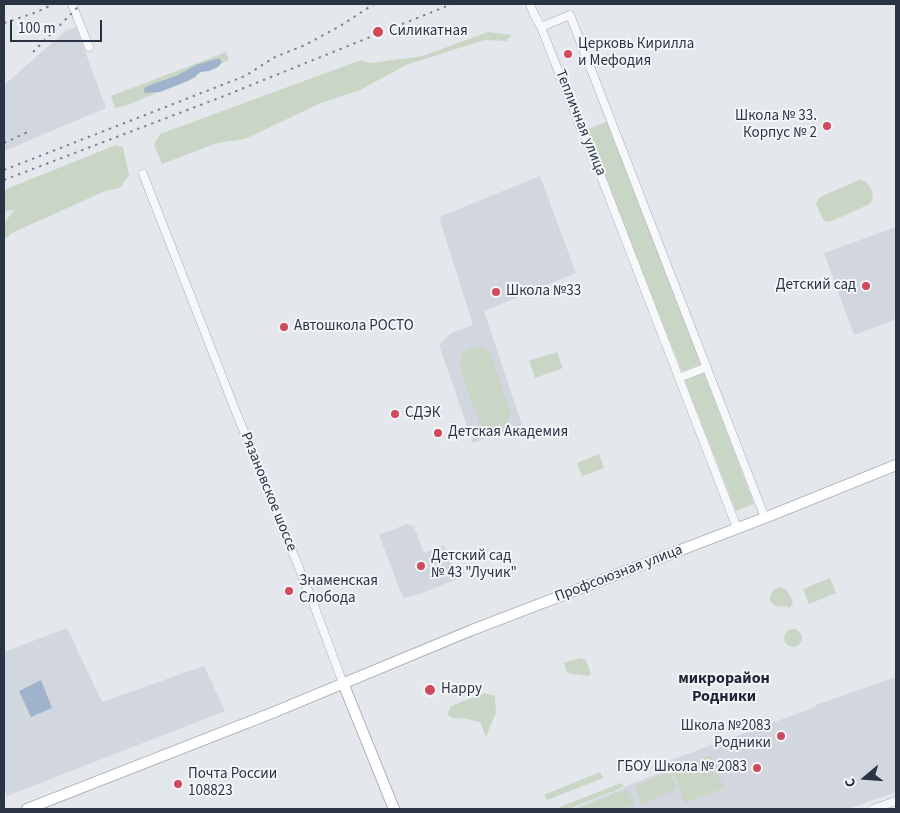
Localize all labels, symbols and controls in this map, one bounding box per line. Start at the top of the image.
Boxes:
scale bar [12,10,105,42]
text: 100 m [18,18,56,39]
place label: Силикатная [389,23,468,41]
marker: Силикатная [371,25,385,39]
place label: Церковь Кирилла и Мефодия [578,36,694,71]
marker: Церковь Кирилла и Мефодия [562,48,574,60]
street label: Тепличная улица [551,67,609,179]
place label: Школа № 33. Корпус № 2 [735,108,817,143]
marker: Школа № 33. Корпус № 2 [821,120,833,132]
place label: Детский сад [776,277,856,295]
marker: Детский сад [860,280,872,292]
place label: Школа №33 [506,283,581,301]
marker: Школа №33 [490,286,502,298]
place label: Автошкола РОСТО [294,318,414,336]
marker: Автошкола РОСТО [278,321,290,333]
place label: СДЭК [405,405,440,423]
marker: СДЭК [389,408,401,420]
place label: Детская Академия [448,424,568,442]
marker: Детская Академия [432,427,444,439]
street label: Рязановское шоссе [236,430,300,554]
street label: Профсоюзная улица [553,541,685,607]
place label: Детский сад № 43 "Лучик" [431,548,517,583]
marker: Детский сад № 43 "Лучик" [415,560,427,572]
place label: Знаменская Слобода [299,573,378,608]
marker: Знаменская Слобода [283,585,295,597]
district label: микрорайон Родники [678,669,770,707]
place label: Happy [441,681,482,699]
marker: Happy [423,683,437,697]
place label: Школа №2083 Родники [681,718,771,753]
marker: Школа №2083 Родники [775,730,787,742]
north arrow [840,753,890,803]
place label: ГБОУ Школа № 2083 [617,759,747,777]
marker: ГБОУ Школа № 2083 [751,762,763,774]
place label: Почта России 108823 [188,766,277,801]
text: С [840,776,862,790]
marker: Почта России 108823 [172,778,184,790]

